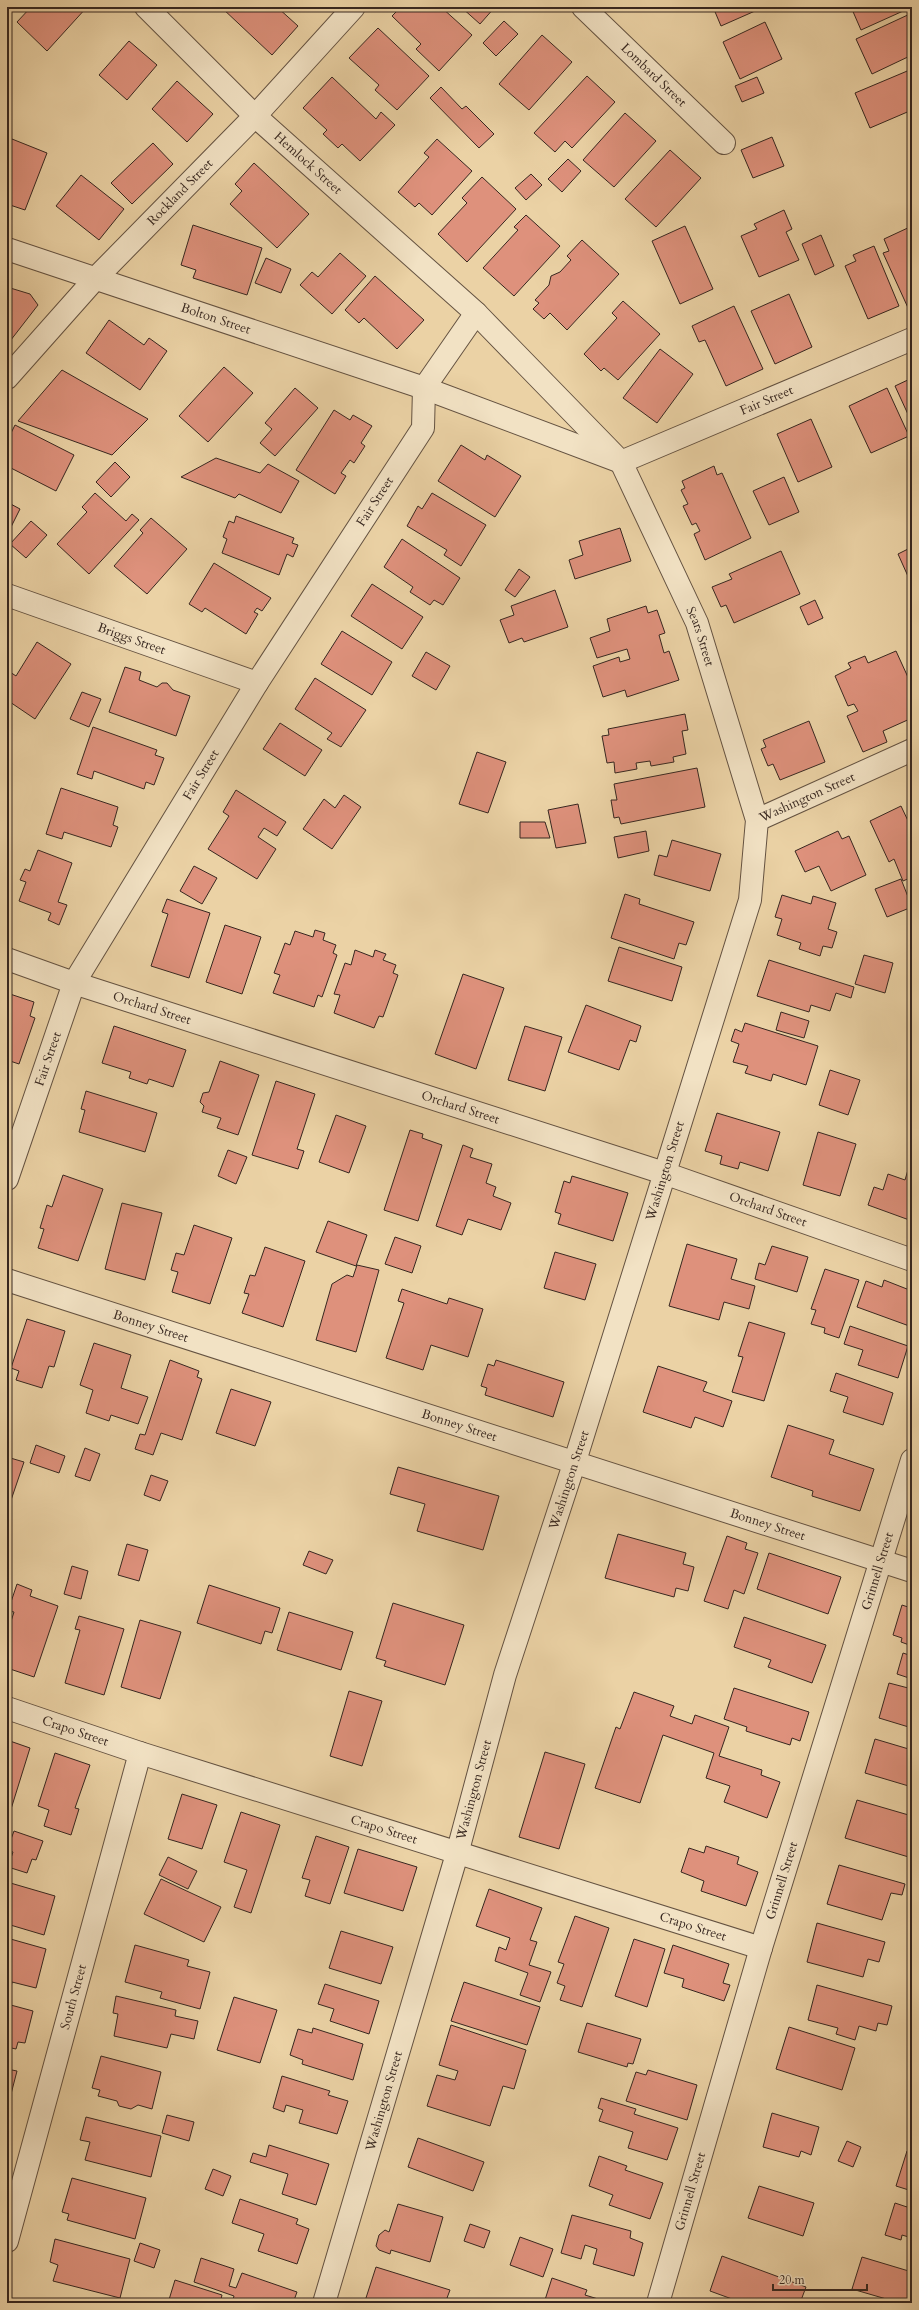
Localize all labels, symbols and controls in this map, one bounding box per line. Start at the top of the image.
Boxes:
street label: Lombard Street [617,39,690,111]
street label: Hemlock Street [270,128,346,198]
street label: Rockland Street [143,155,217,230]
street label: Bolton Street [178,299,253,339]
street label: Fair Street [737,381,796,420]
street label: Fair Street [352,473,398,530]
street label: Sears Street [682,604,719,669]
street label: Briggs Street [95,619,168,659]
street label: Fair Street [179,746,223,804]
street label: Washington Street [756,768,858,827]
street label: Orchard Street [111,987,193,1029]
street label: Fair Street [30,1029,66,1088]
street label: Orchard Street [419,1086,502,1128]
street label: Washington Street [641,1119,689,1224]
street label: Orchard Street [727,1187,809,1231]
street label: Bonney Street [111,1306,191,1347]
street label: Bonney Street [419,1405,499,1446]
street label: Washington Street [544,1428,593,1533]
street label: Bonney Street [728,1504,808,1545]
street label: Grinnell Street [857,1530,898,1613]
street label: Crapo Street [40,1711,111,1751]
street label: Washington Street [452,1738,496,1843]
street label: Crapo Street [348,1811,420,1849]
street label: Grinnell Street [761,1840,802,1922]
street label: Crapo Street [657,1908,729,1946]
street label: South Street [56,1962,91,2031]
street label: Washington Street [361,2049,407,2154]
street label: Grinnell Street [670,2150,710,2233]
scale bar [773,2266,867,2292]
text: 20 m [779,2272,806,2288]

